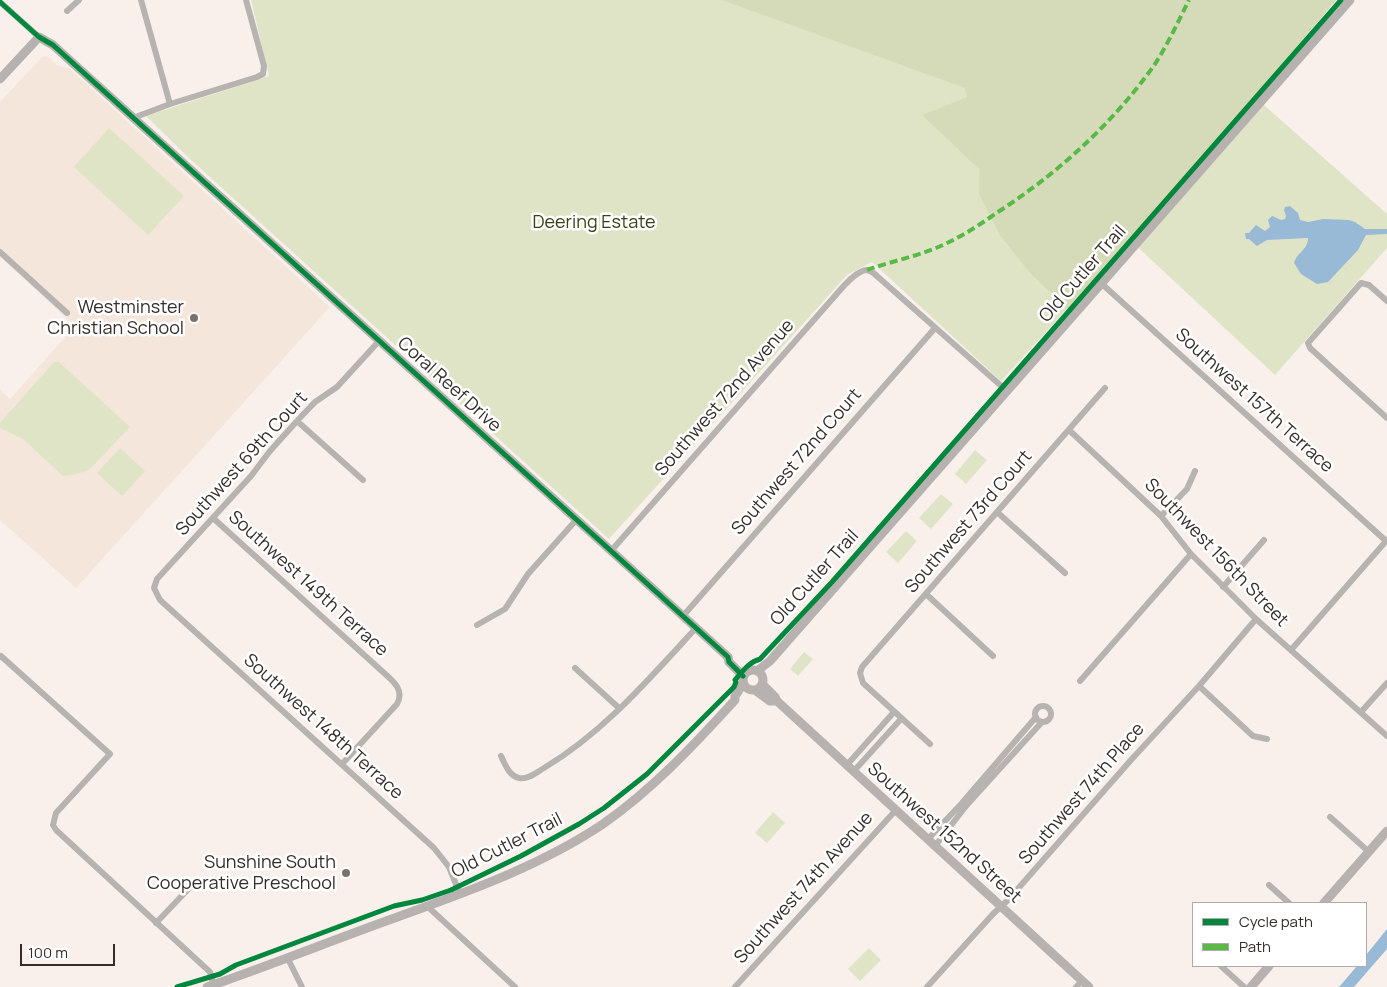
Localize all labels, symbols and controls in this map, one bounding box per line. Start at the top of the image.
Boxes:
park label: Deering Estate [532,212,656,234]
street label: Old Cutler Trail [1035,221,1131,327]
place label: Westminster Christian School [47,297,184,340]
marker: Westminster Christian School [188,312,200,324]
street label: Southwest 72nd Avenue [651,315,799,481]
street label: Southwest 157th Terrace [1171,324,1337,478]
street label: Coral Reef Drive [393,333,505,437]
street label: Southwest 72nd Court [728,384,866,540]
street label: Southwest 69th Court [172,388,312,540]
street label: Southwest 73rd Court [901,446,1037,598]
street label: Southwest 156th Street [1140,474,1292,632]
street label: Southwest 149th Terrace [224,507,392,661]
street label: Old Cutler Trail [766,526,864,630]
street label: Southwest 148th Terrace [239,650,407,804]
street label: Southwest 74th Place [1015,719,1149,869]
street label: Southwest 152nd Street [863,758,1025,908]
street label: Southwest 74th Avenue [730,808,878,968]
street label: Old Cutler Trail [448,809,566,883]
place label: Sunshine South Cooperative Preschool [147,852,336,894]
marker: Sunshine South Cooperative Preschool [340,867,352,879]
legend [1192,902,1367,967]
text: Cycle path [1239,911,1313,932]
scale bar [22,934,118,966]
text: Path [1239,936,1271,957]
text: 100 m [28,942,68,963]

